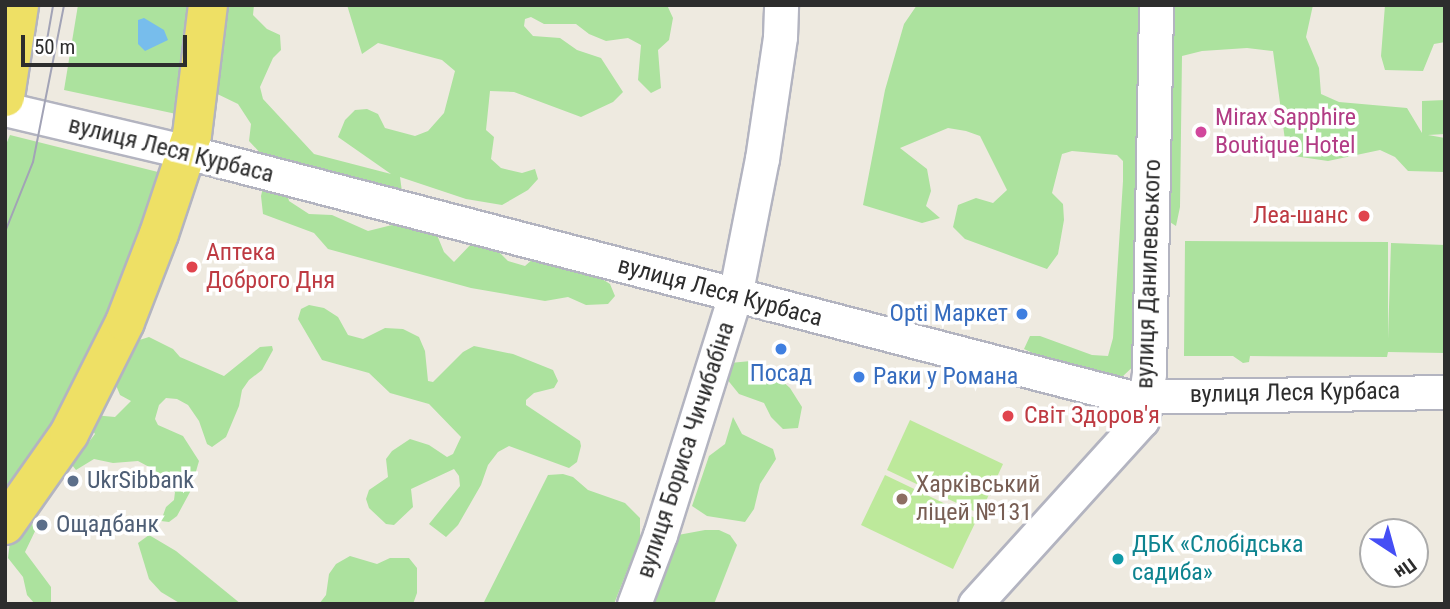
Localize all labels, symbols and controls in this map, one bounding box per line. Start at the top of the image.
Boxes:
scale bar [24,21,191,65]
text: 50 m [34,35,75,59]
place label: Mirax Sapphire Boutique Hotel [1215,104,1356,160]
street label: вулиця Леся Курбаса [65,111,277,189]
marker: Mirax Sapphire Boutique Hotel [1193,124,1209,140]
street label: вулиця Данилевського [1131,159,1167,389]
place label: Леа-шанс [1253,202,1348,230]
marker: Леа-шанс [1354,206,1374,226]
place label: Аптека Доброго Дня [206,239,335,295]
street label: вулиця Леся Курбаса [615,251,825,333]
marker: Аптека Доброго Дня [184,259,200,275]
place label: Opti Маркет [889,300,1008,328]
marker: Opti Маркет [1014,306,1030,322]
street label: вулиця Бориса Чичибабіна [631,318,741,582]
marker: Посад [773,341,789,357]
place label: Посад [750,360,812,388]
place label: Раки у Романа [873,363,1018,391]
marker: Раки у Романа [851,369,867,385]
street label: вулиця Леся Курбаса [1190,377,1400,409]
place label: Світ Здоров'я [1024,402,1160,430]
marker: Світ Здоров'я [998,406,1018,426]
place label: UkrSibbank [87,467,194,495]
place label: Харківський ліцей №131 [916,471,1040,527]
marker: UkrSibbank [65,473,81,489]
marker: Харківський ліцей №131 [894,491,910,507]
place label: Ощадбанк [56,511,159,539]
marker: Ощадбанк [34,517,50,533]
north arrow [1359,518,1429,588]
place label: ДБК «Слобідська садиба» [1132,531,1304,587]
marker: ДБК «Слобідська садиба» [1110,551,1126,567]
text: Пн [1390,553,1421,584]

